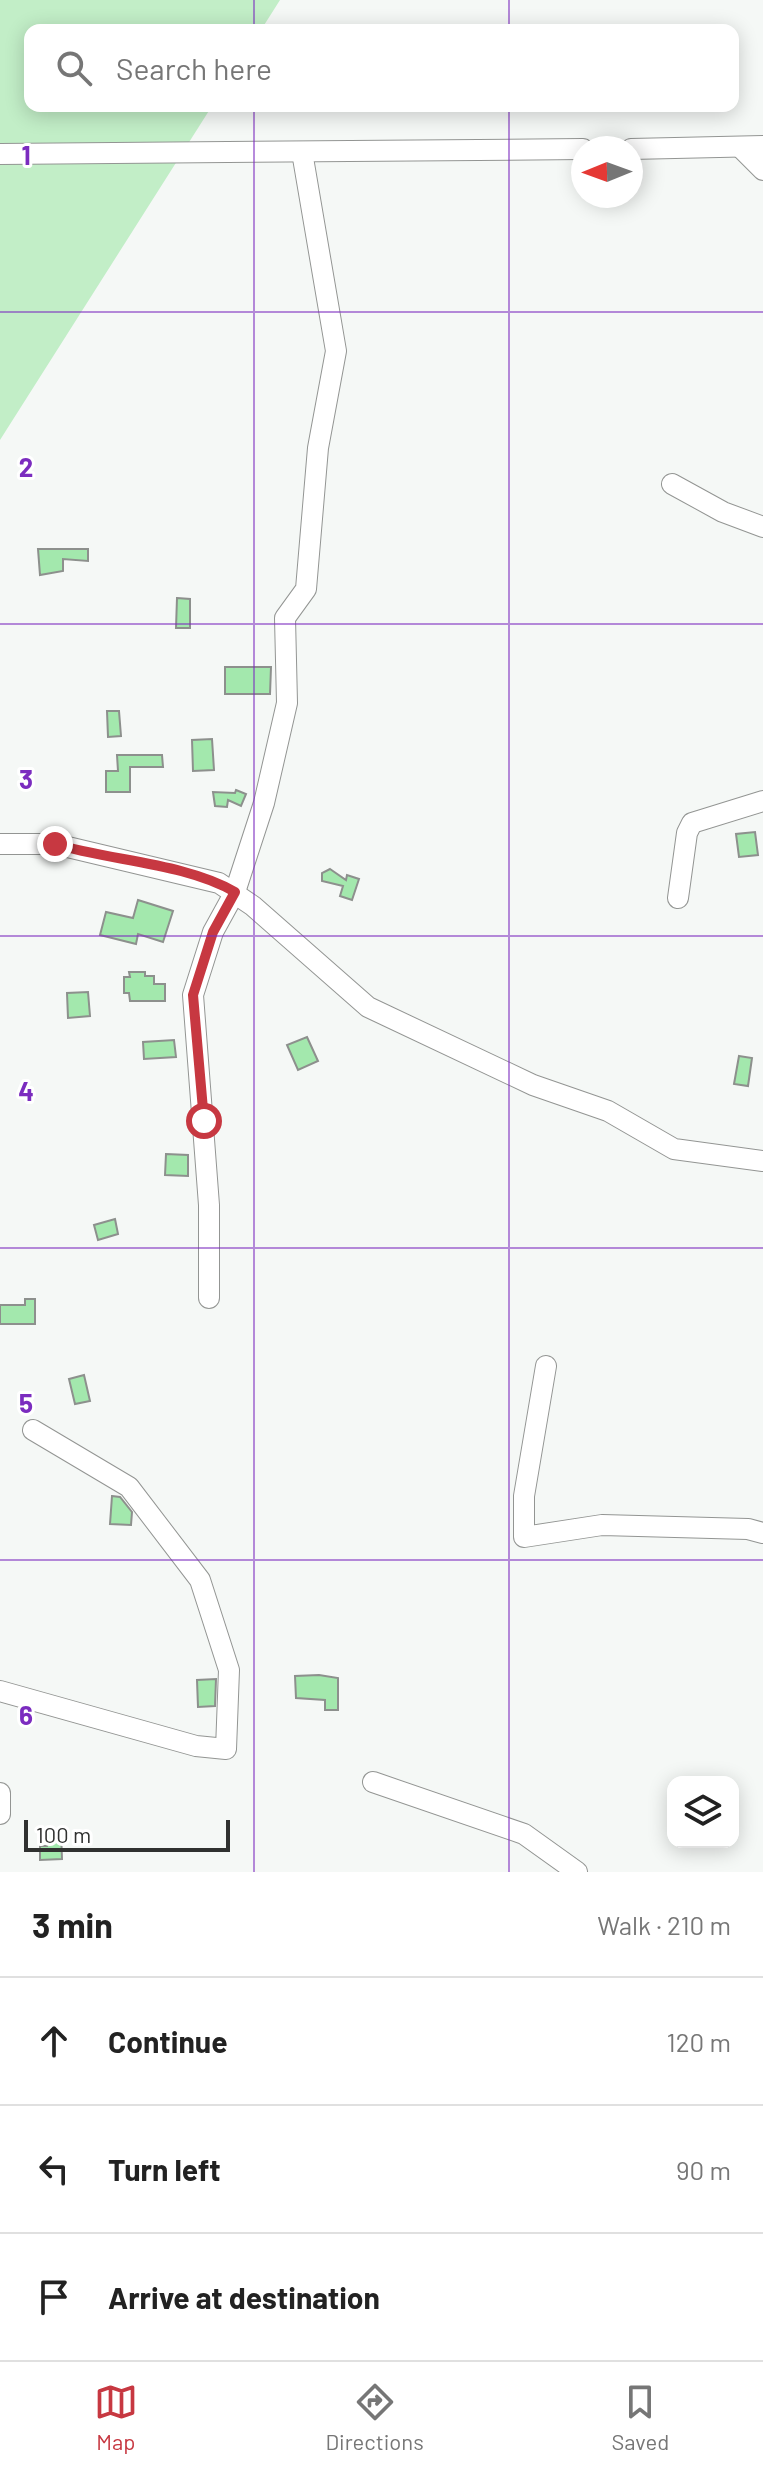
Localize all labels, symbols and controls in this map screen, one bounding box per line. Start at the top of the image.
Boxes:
search box [24,24,739,112]
icon: search [52,46,96,90]
text: Search here [116,50,272,86]
north arrow [571,136,643,208]
text: 1 [21,139,31,170]
text: 2 [19,451,33,482]
text: 3 [19,763,33,794]
route end [37,826,73,862]
text: 4 [18,1075,34,1106]
route start [186,1103,222,1139]
text: 5 [19,1387,33,1418]
text: 6 [19,1699,33,1730]
map controls [667,1776,739,1848]
button: layers [667,1776,739,1848]
scale bar [24,1816,230,1852]
text: 100 m [36,1821,91,1847]
text: 3 min [32,1904,113,1945]
text: Walk · 210 m [597,1909,731,1940]
icon: ahead [32,2019,76,2063]
text: Continue [108,2023,228,2059]
text: 120 m [667,2026,731,2057]
icon: left [32,2147,76,2191]
text: Turn left [108,2151,221,2187]
text: 90 m [676,2154,731,2185]
icon: arrive [32,2275,76,2319]
text: Arrive at destination [108,2279,380,2315]
tab: Map [94,2380,138,2454]
tab: Directions [325,2380,424,2454]
tab: Saved [611,2380,669,2454]

